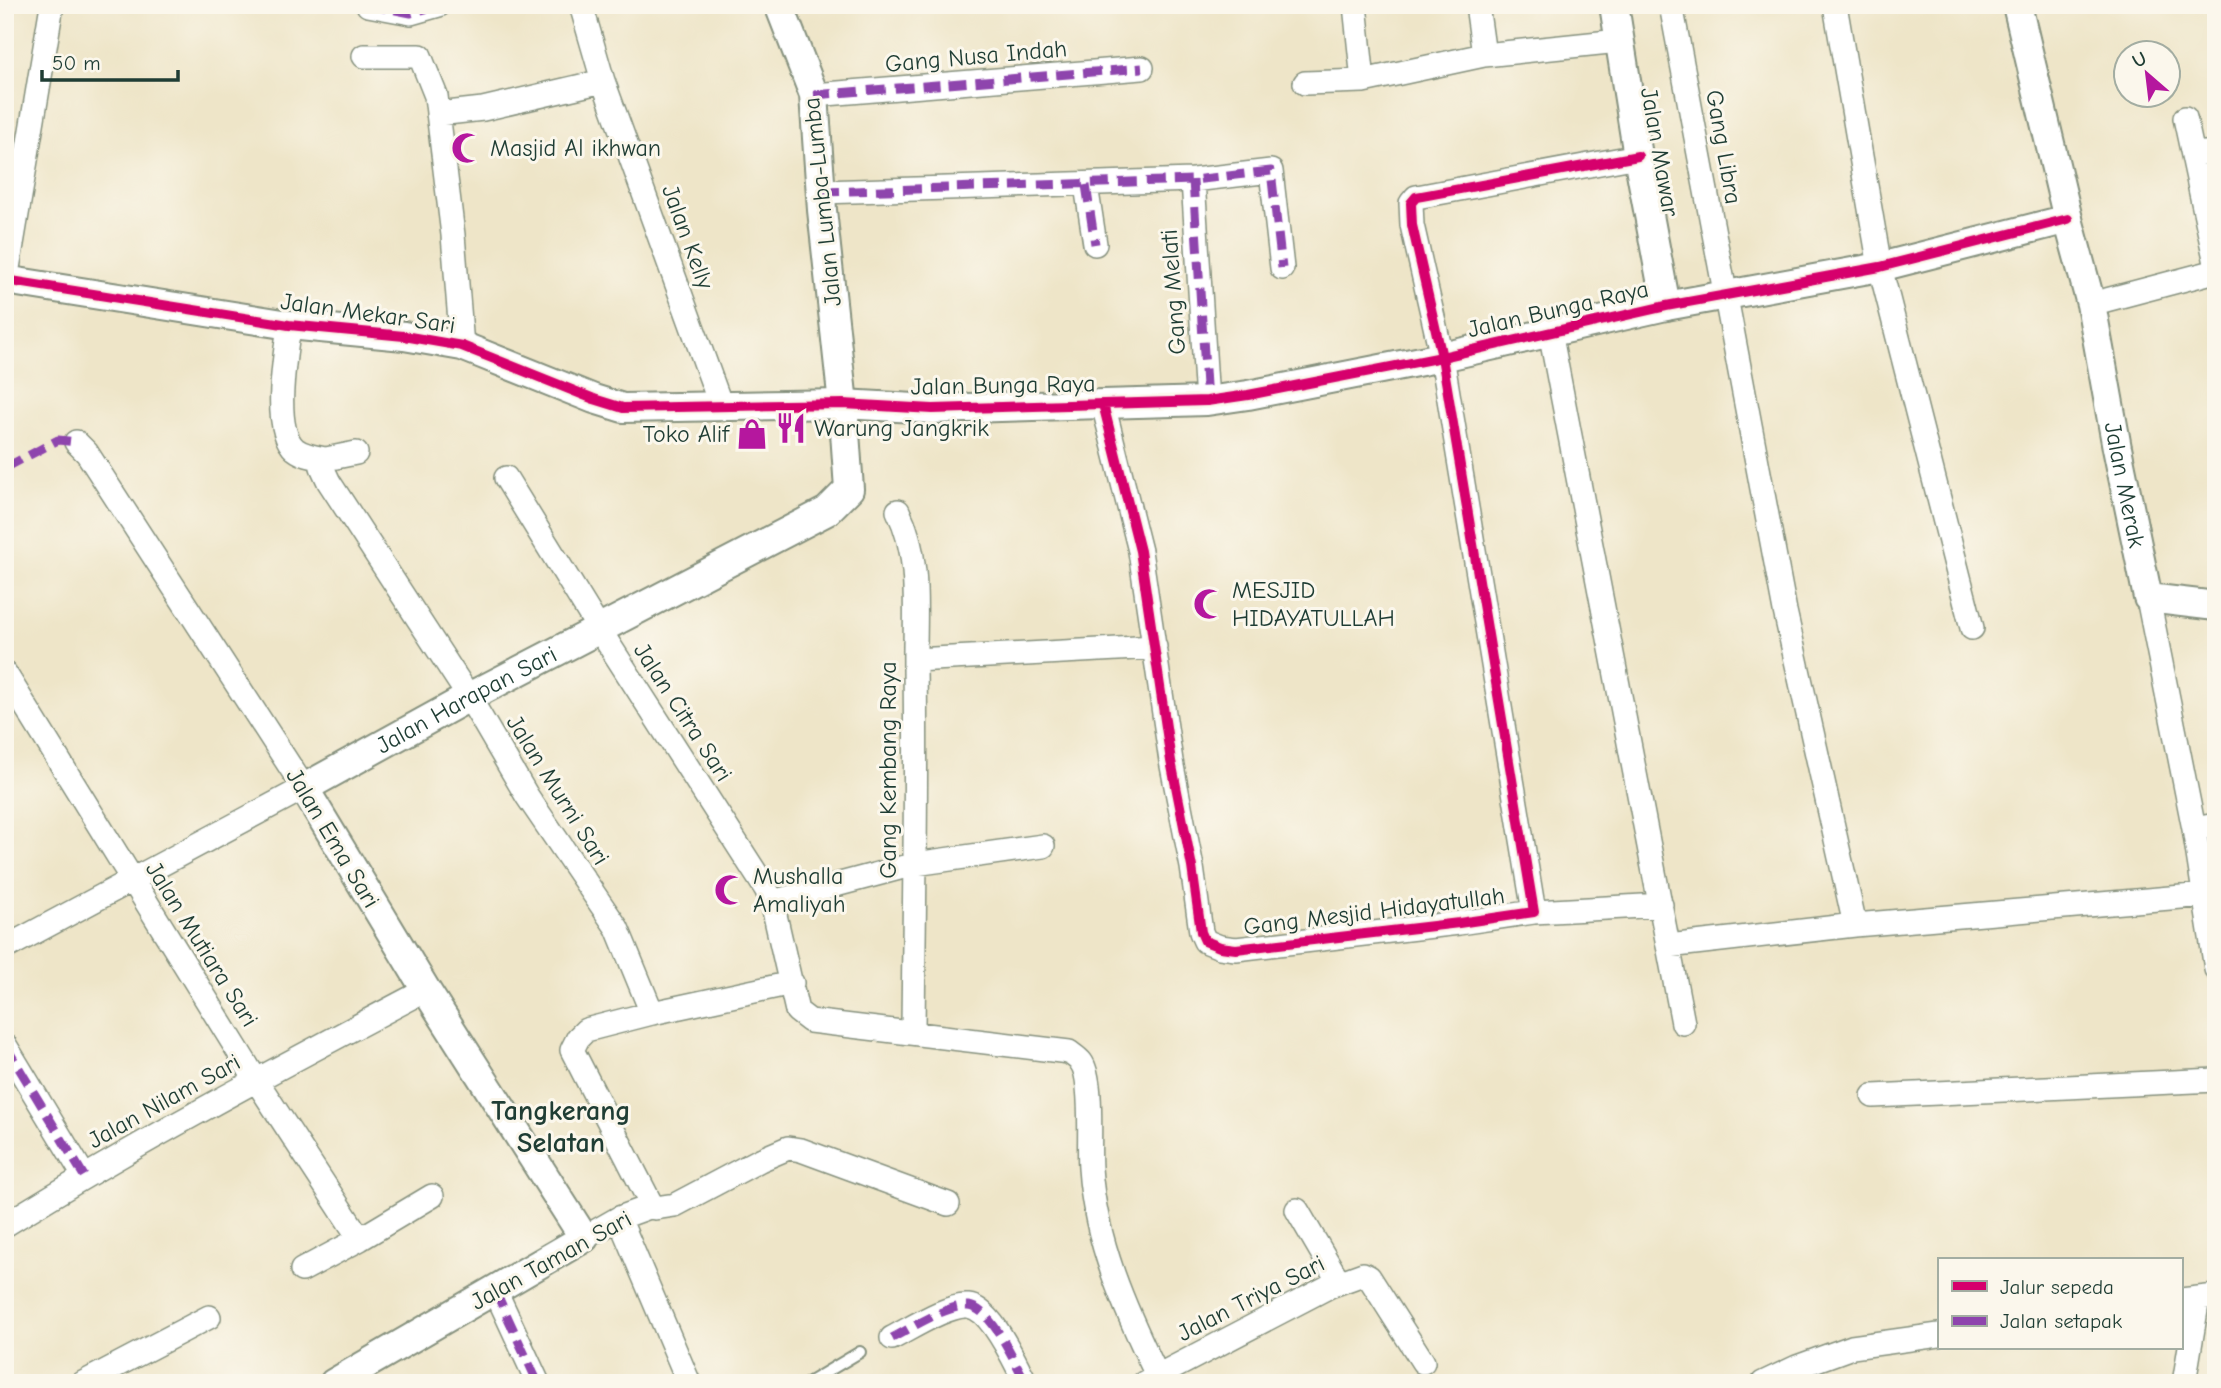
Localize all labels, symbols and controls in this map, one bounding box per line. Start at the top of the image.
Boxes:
street label: Gang Nusa Indah [884,34,1068,78]
scale bar [42,38,178,82]
north arrow [2112,38,2182,108]
text: U [2129,47,2150,73]
text: 50 m [52,51,101,75]
street label: Jalan Mawar [1635,85,1685,219]
street label: Gang Libra [1700,88,1748,206]
street label: Jalan Lumba-Lumba [797,96,847,308]
mosque icon: Masjid Al ikhwan [450,131,484,165]
place label: Masjid Al ikhwan [490,134,661,162]
street label: Jalan Kelly [656,181,720,293]
street label: Gang Melati [1155,228,1191,356]
street label: Jalan Bunga Raya [1465,275,1651,343]
street label: Jalan Mekar Sari [279,287,457,339]
street label: Jalan Bunga Raya [910,369,1096,401]
restaurant icon: Warung Jangkrik [774,411,808,445]
place label: Warung Jangkrik [814,414,989,442]
shop icon: Toko Alif [735,417,769,451]
place label: Toko Alif [643,420,730,448]
street label: Jalan Merak [2099,420,2151,551]
place label: MESJID HIDAYATULLAH [1232,576,1395,632]
mosque icon: MESJID HIDAYATULLAH [1192,587,1226,621]
street label: Jalan Citra Sari [628,638,738,786]
street label: Jalan Harapan Sari [371,640,561,759]
street label: Gang Kembang Raya [874,661,902,879]
street label: Jalan Murni Sari [501,710,615,870]
street label: Jalan Ema Sari [280,763,386,913]
street label: Jalan Mutiara Sari [140,856,264,1032]
place label: Mushalla Amaliyah [753,862,846,918]
mosque icon: Mushalla Amaliyah [713,873,747,907]
street label: Gang Mesjid Hidayatullah [1242,881,1506,941]
street label: Jalan Nilam Sari [83,1048,245,1154]
district label: Tangkerang Selatan [491,1095,631,1159]
street label: Jalan Taman Sari [466,1204,636,1316]
street label: Jalan Triya Sari [1173,1249,1329,1347]
legend [1938,1258,2182,1350]
text: Jalur sepeda [2000,1275,2114,1299]
text: Jalan setapak [2000,1309,2122,1333]

